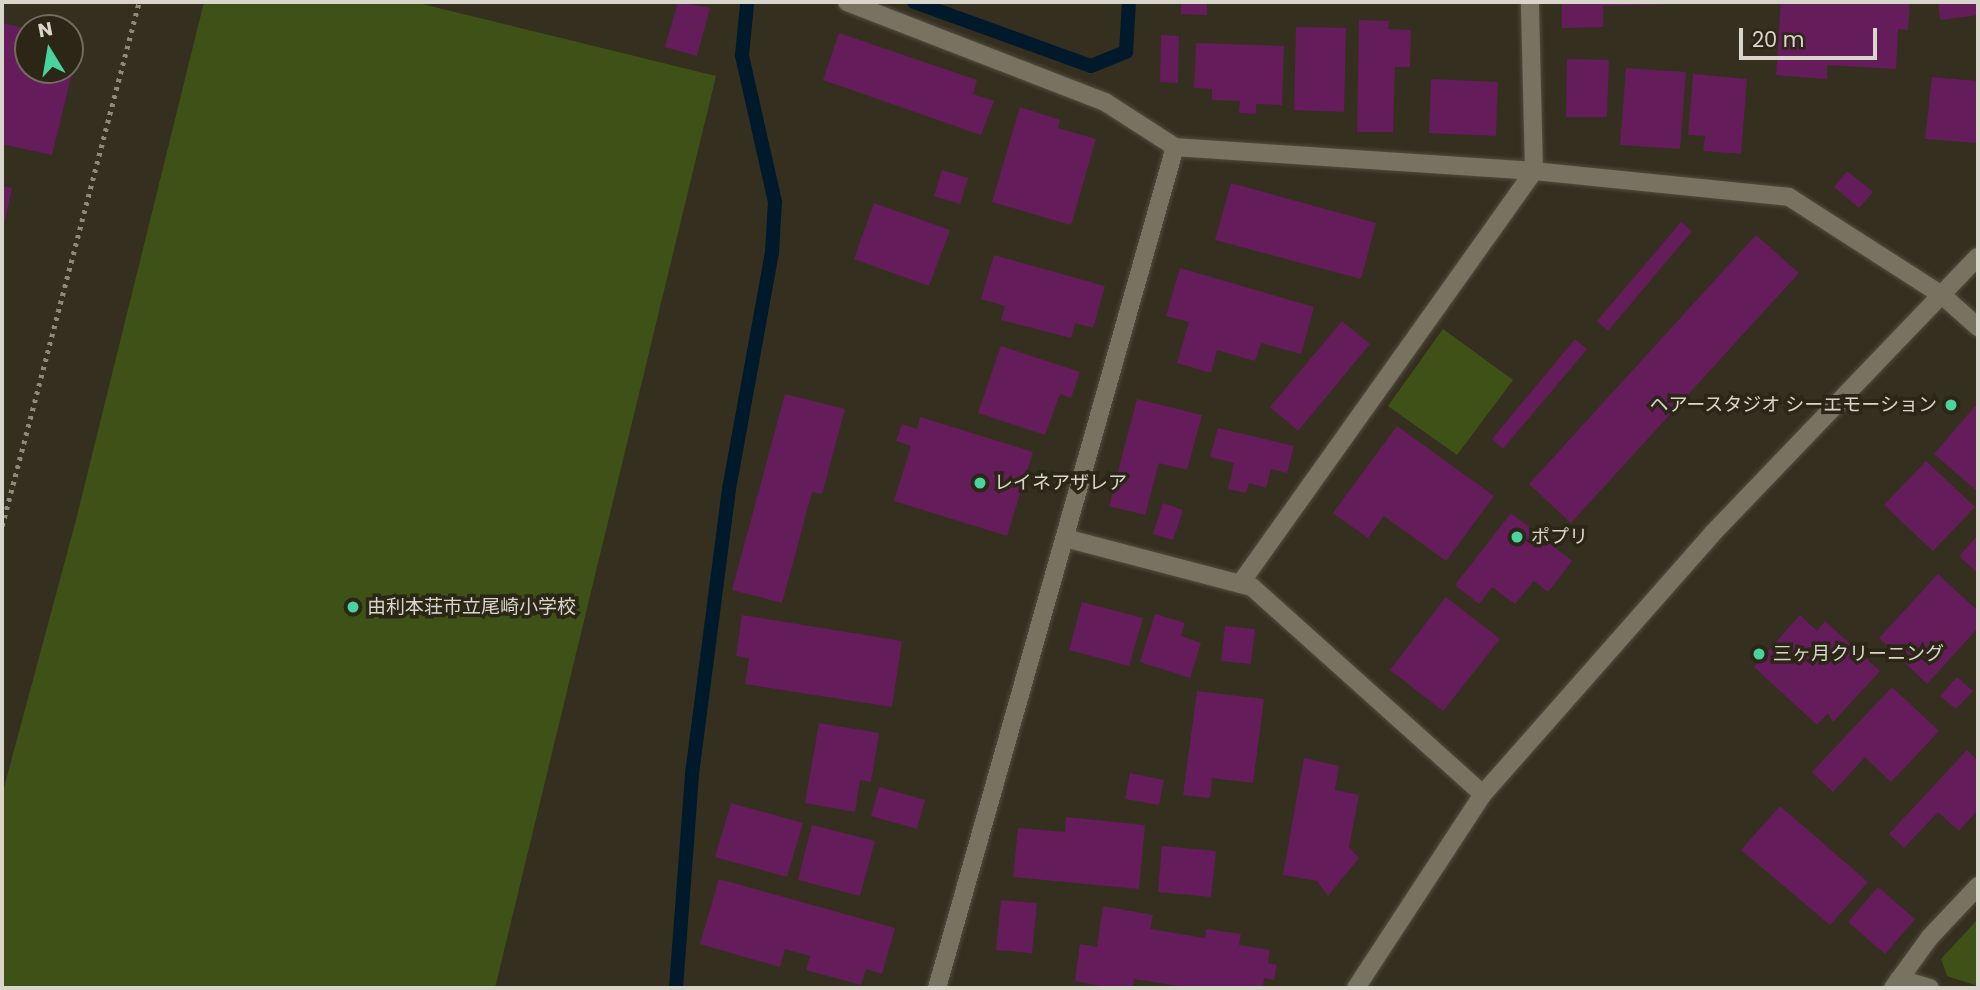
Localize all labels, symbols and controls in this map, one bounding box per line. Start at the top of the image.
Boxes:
north arrow [14,14,84,84]
scale bar [1742,14,1880,58]
text: N [36,15,55,44]
text: 20 m [1752,25,1805,54]
place label: ヘアースタジオ シーエモーション [1648,394,1937,416]
marker: ヘアースタジオ シーエモーション [1943,397,1959,413]
place label: レイネアザレア [994,472,1127,494]
marker: レイネアザレア [972,475,988,491]
place label: ポプリ [1531,526,1588,548]
marker: ポプリ [1509,529,1525,545]
place label: 由利本荘市立尾崎小学校 [367,596,576,618]
marker: 由利本荘市立尾崎小学校 [345,599,361,615]
place label: 三ヶ月クリーニング [1773,643,1944,665]
marker: 三ヶ月クリーニング [1751,646,1767,662]

